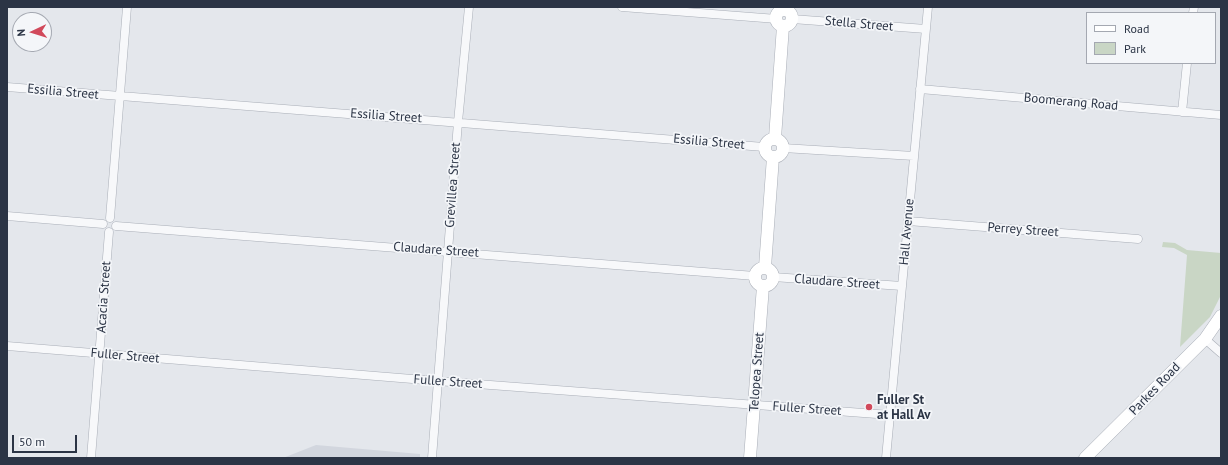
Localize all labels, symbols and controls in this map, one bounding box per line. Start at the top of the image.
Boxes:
north arrow [12,12,52,52]
legend [1086,12,1216,64]
street label: Stella Street [824,13,894,35]
text: Road [1124,21,1149,36]
text: N [14,29,28,37]
text: Park [1124,41,1146,56]
street label: Essilia Street [27,81,99,103]
street label: Boomerang Road [1023,90,1119,114]
street label: Essilia Street [350,106,422,126]
street label: Essilia Street [673,131,745,153]
street label: Grevillea Street [442,142,464,228]
street label: Hall Avenue [896,198,918,266]
street label: Perrey Street [987,220,1059,240]
street label: Claudare Street [393,239,479,261]
street label: Acacia Street [94,260,114,334]
street label: Claudare Street [794,271,880,293]
street label: Telopea Street [746,332,768,412]
street label: Fuller Street [90,345,160,367]
street label: Parkes Road [1126,360,1184,418]
street label: Fuller Street [413,372,483,392]
place label: Fuller St at Hall Av [877,392,930,423]
street label: Fuller Street [772,399,842,419]
marker: Fuller St at Hall Av [864,402,874,412]
scale bar [14,427,79,453]
text: 50 m [19,434,45,449]

